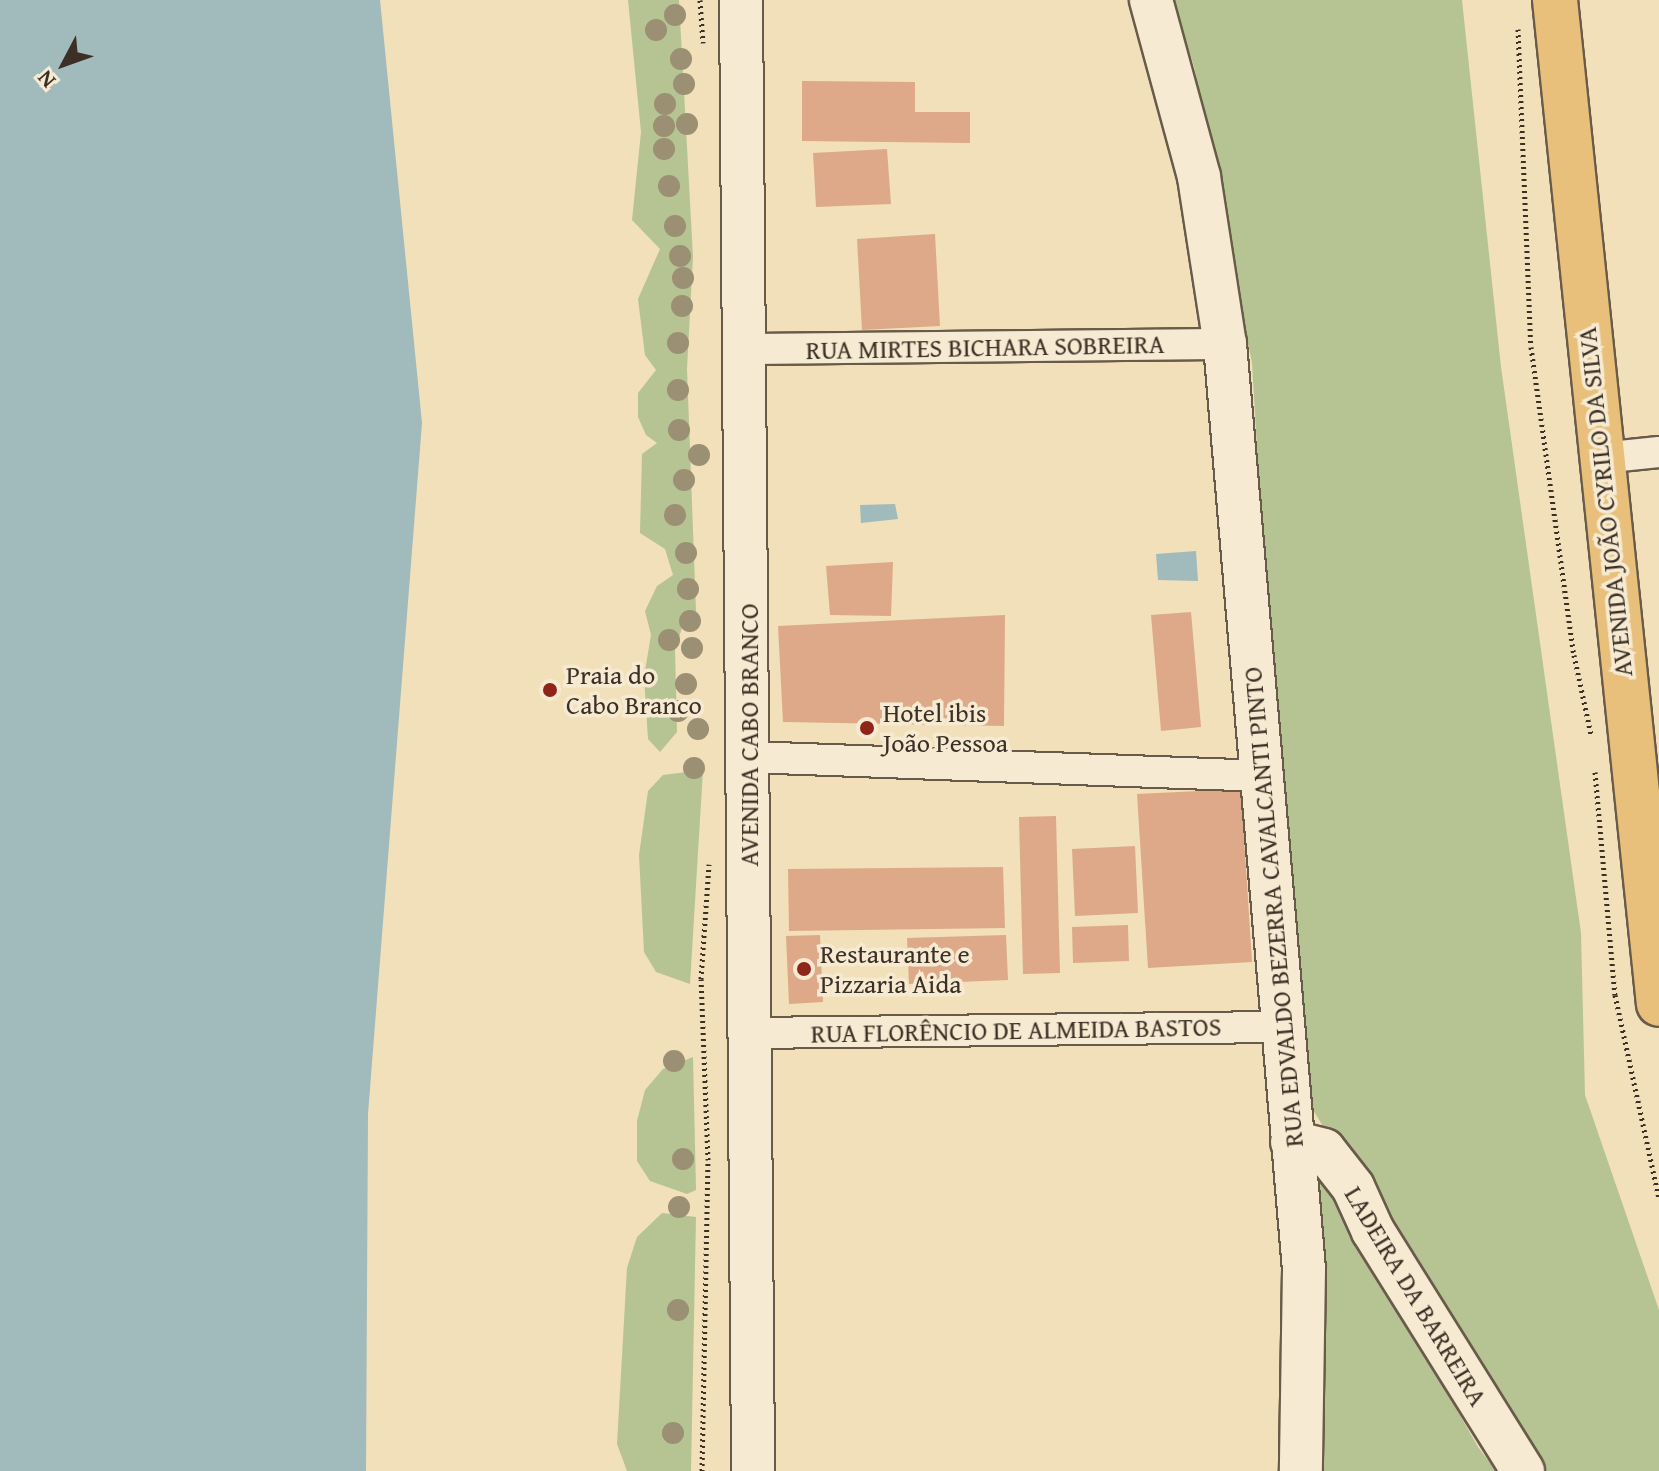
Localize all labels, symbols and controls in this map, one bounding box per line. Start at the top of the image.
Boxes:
north arrow [24,24,104,104]
text: N [29,64,63,96]
street label: AVENIDA JOÃO CYRILO DA SILVA [1571,326,1639,678]
street label: RUA MIRTES BICHARA SOBREIRA [805,328,1165,366]
street label: AVENIDA CABO BRANCO [733,603,765,867]
place label: Praia do Cabo Branco [566,659,702,720]
street label: RUA EDVALDO BEZERRA CAVALCANTI PINTO [1236,666,1310,1148]
marker: Praia do Cabo Branco [541,681,559,699]
place label: Hotel ibis João Pessoa [883,697,1008,758]
marker: Hotel ibis João Pessoa [858,719,876,737]
place label: Restaurante e Pizzaria Aida [820,938,970,1000]
marker: Restaurante e Pizzaria Aida [795,960,813,978]
street label: RUA FLORÊNCIO DE ALMEIDA BASTOS [810,1011,1222,1049]
street label: LADEIRA DA BARREIRA [1338,1181,1494,1411]

